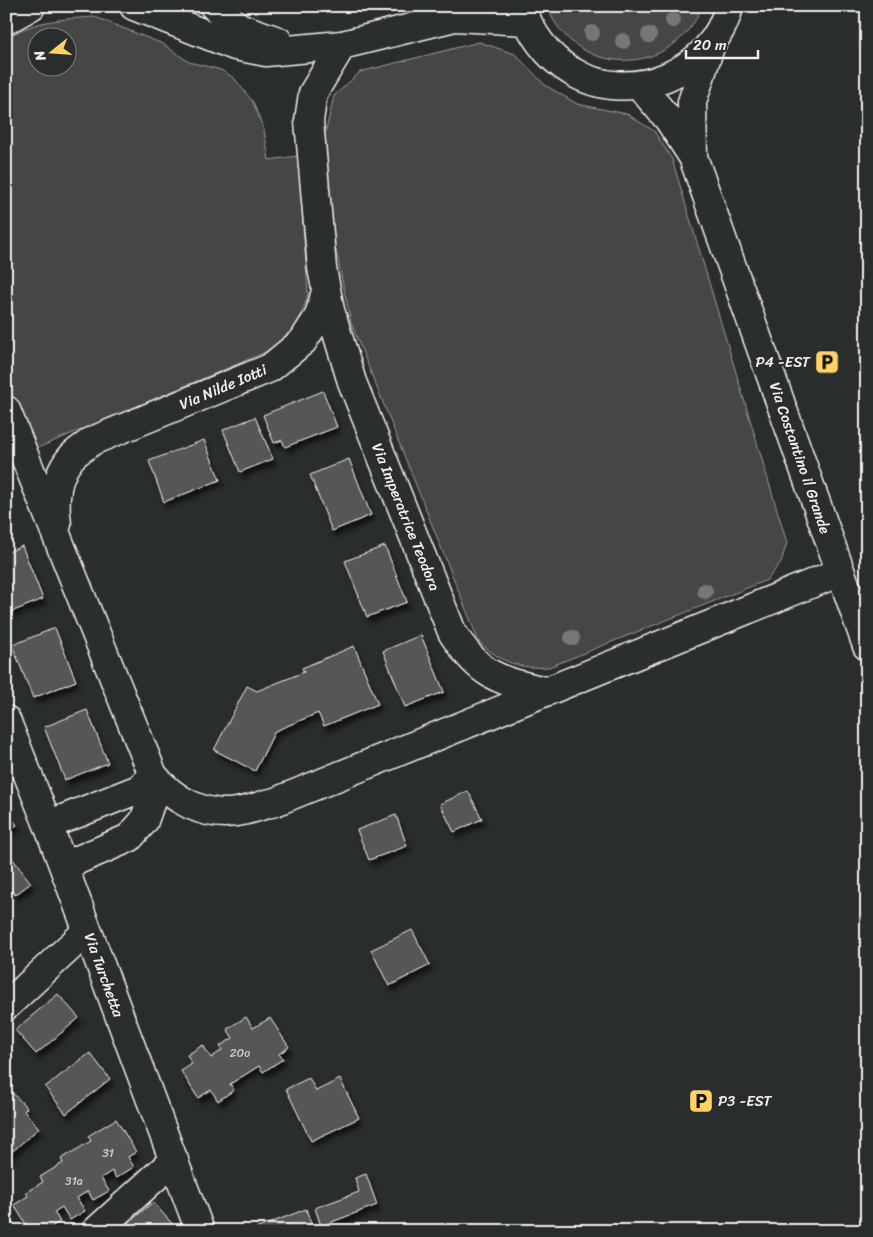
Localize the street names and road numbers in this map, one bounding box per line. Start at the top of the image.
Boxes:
street label: Via Nilde Iotti [175,357,272,417]
street label: Via Costantino il Grande [762,379,838,537]
street label: Via Imperatrice Teodora [364,439,448,595]
street label: Via Turchetta [77,929,131,1021]

